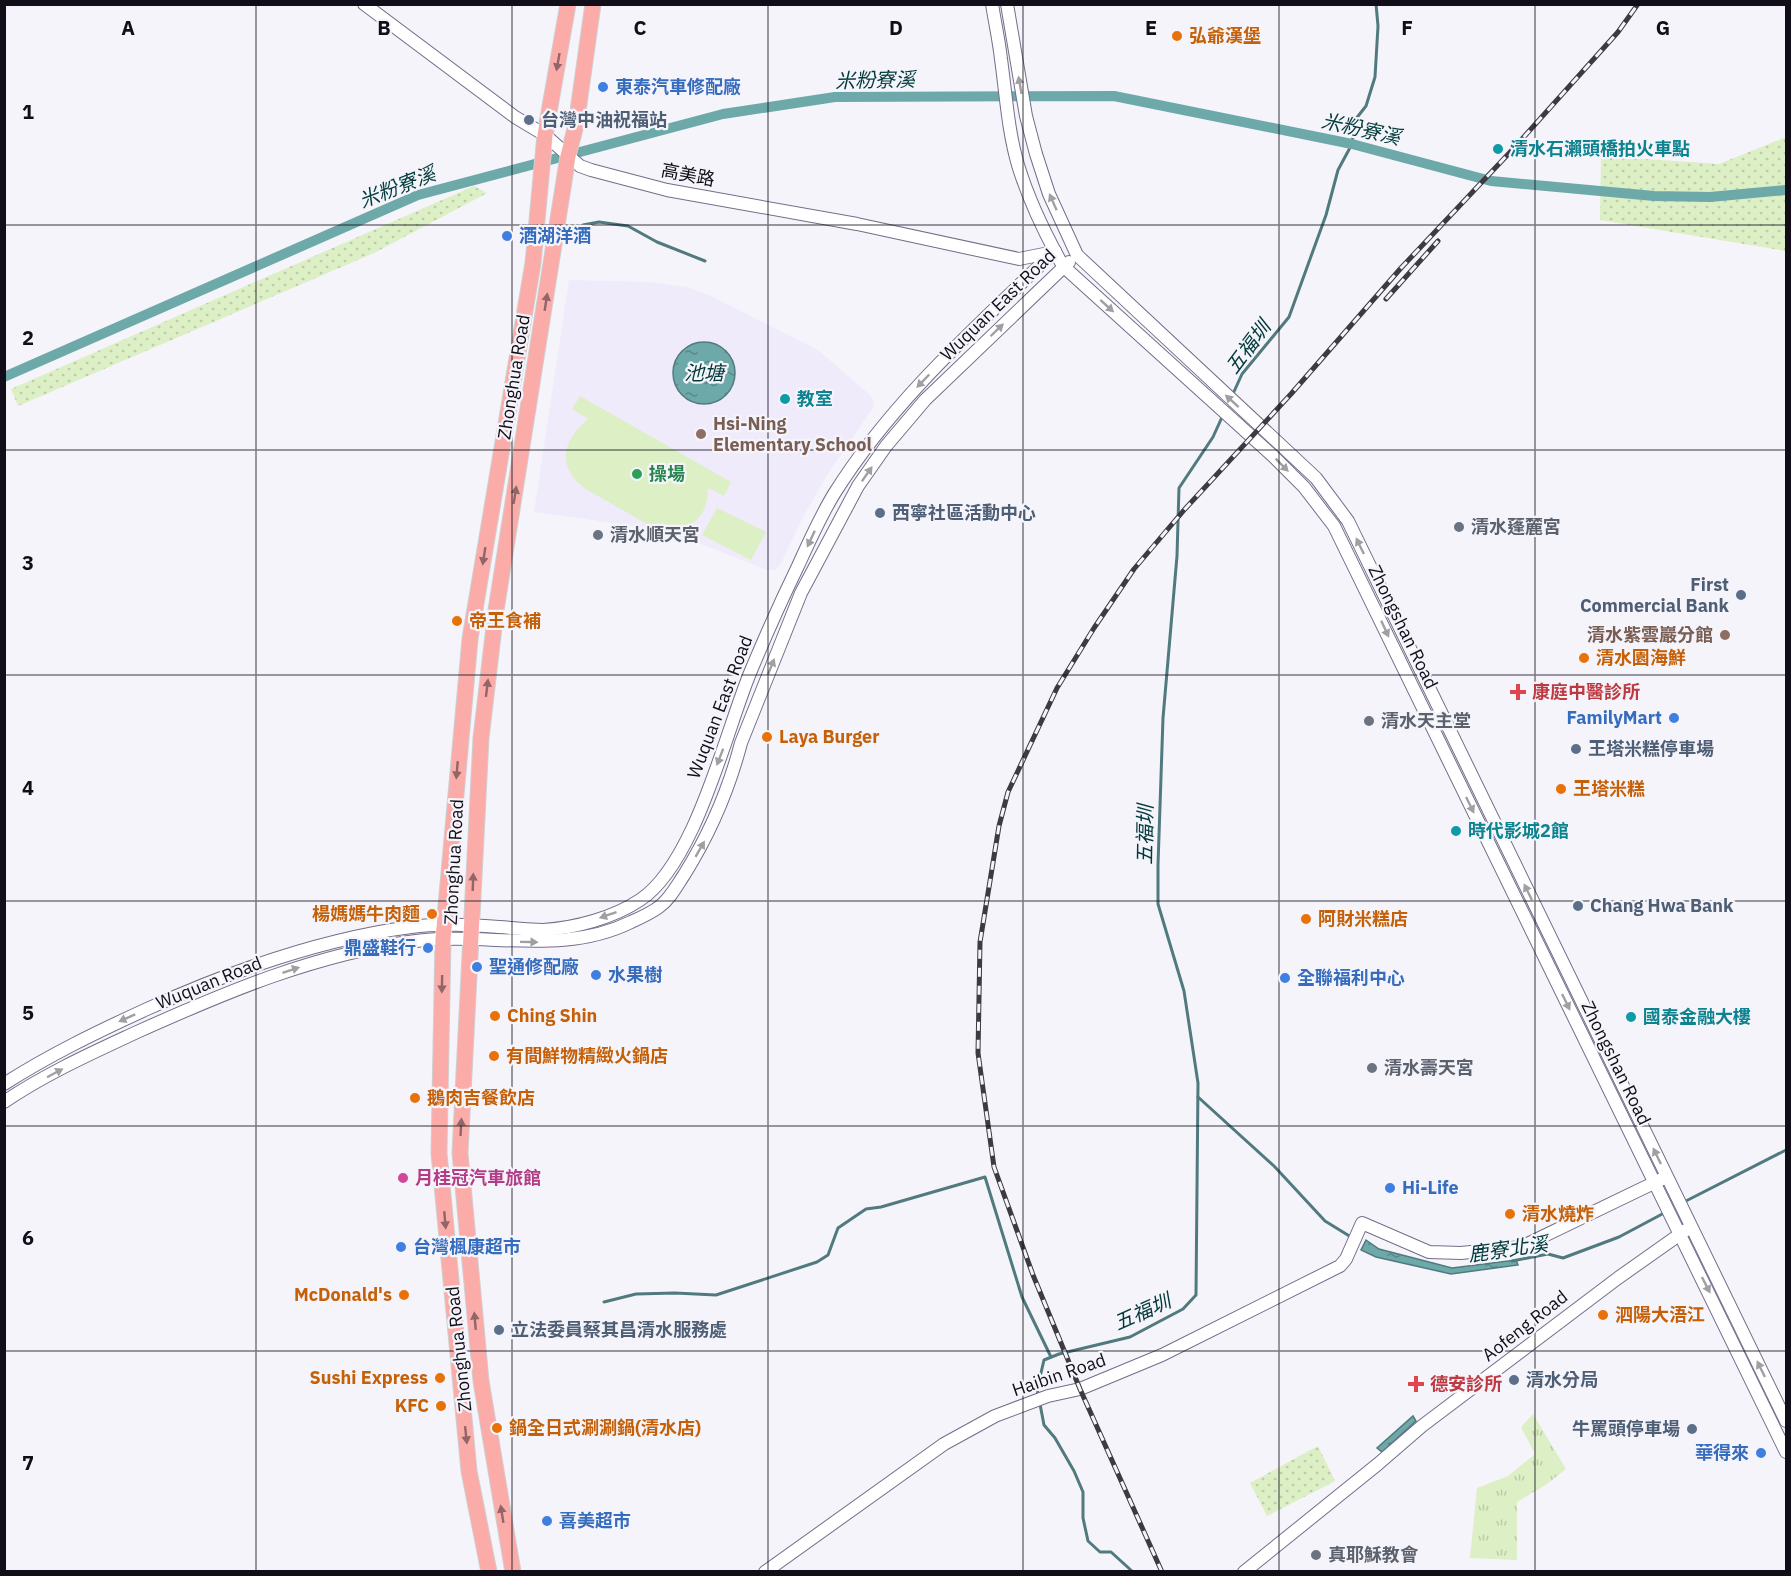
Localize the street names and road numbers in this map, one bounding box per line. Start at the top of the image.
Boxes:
street label: 高美路 [659,158,717,191]
street label: Wuquan East Road [935,244,1060,366]
street label: Zhonghua Road [492,313,535,441]
street label: Zhongshan Road [1364,561,1443,692]
street label: Wuquan East Road [682,632,757,782]
street label: Zhonghua Road [439,798,468,926]
street label: Wuquan Road [152,951,265,1014]
street label: Zhongshan Road [1577,997,1656,1128]
street label: Zhonghua Road [440,1285,477,1413]
street label: Aofeng Road [1477,1285,1572,1366]
street label: Haibin Road [1009,1348,1109,1401]

